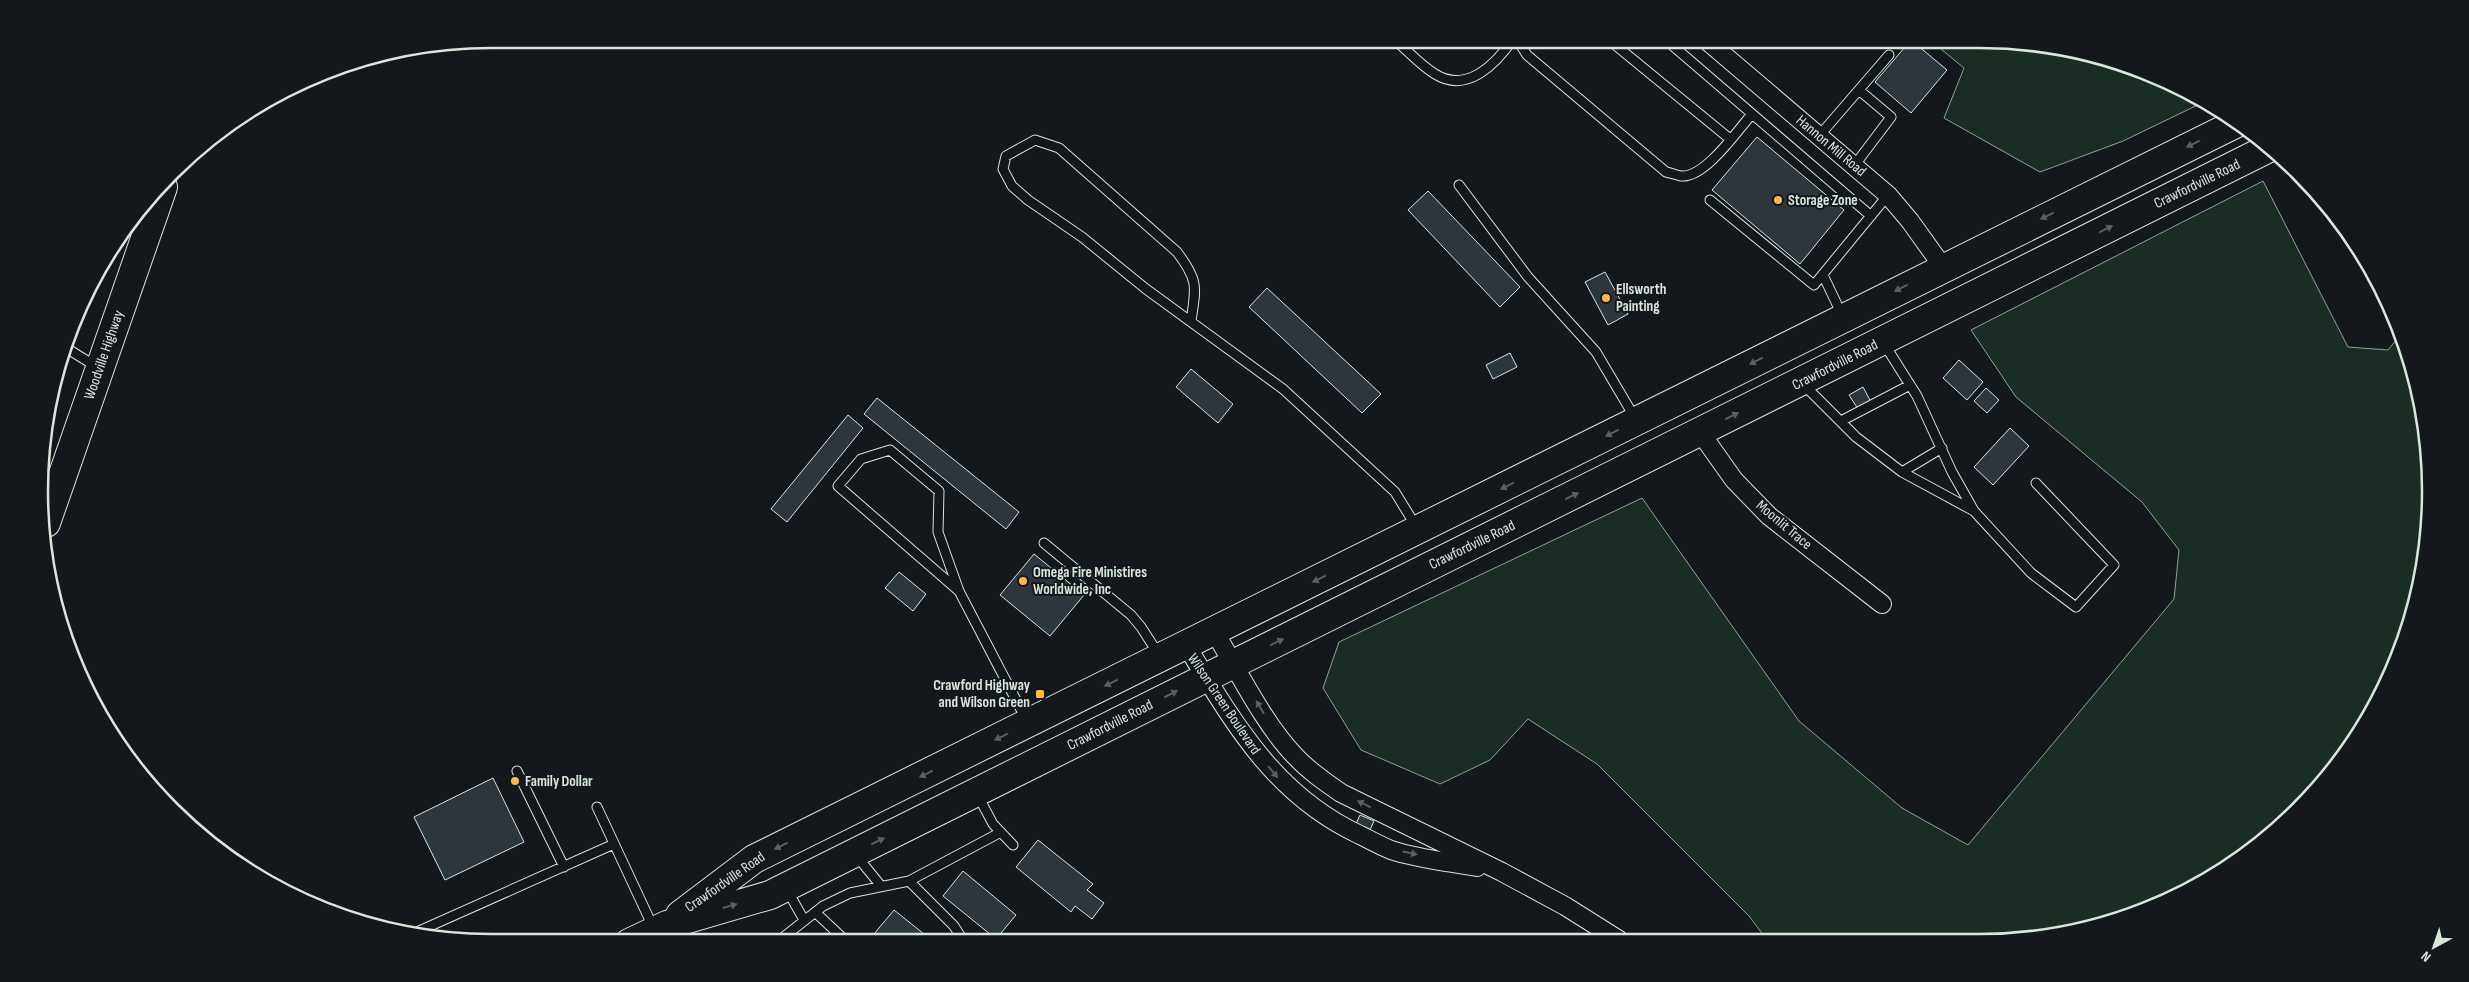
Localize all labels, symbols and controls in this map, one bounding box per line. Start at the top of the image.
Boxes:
street label: Hannon Mill Road [1792,111,1870,181]
one-way arrow [2186,140,2200,148]
street label: Crawfordville Road [2151,155,2243,213]
place label: Storage Zone [1788,191,1858,210]
marker: Storage Zone [1772,194,1784,206]
one-way arrow [2040,212,2054,220]
one-way arrow [2098,225,2113,233]
place label: Ellsworth Painting [1616,280,1666,316]
one-way arrow [1894,284,1909,292]
marker: Ellsworth Painting [1600,292,1612,304]
street label: Woodville Highway [80,308,128,402]
street label: Crawfordville Road [1789,335,1881,395]
one-way arrow [1749,357,1763,365]
one-way arrow [1725,412,1740,420]
one-way arrow [1605,429,1619,437]
one-way arrow [1500,482,1515,490]
one-way arrow [1565,492,1579,500]
street label: Moonlit Trace [1752,496,1816,554]
street label: Crawfordville Road [1426,516,1518,574]
place label: Omega Fire Ministires Worldwide, Inc [1033,563,1147,599]
marker: Omega Fire Ministires Worldwide, Inc [1017,575,1029,587]
one-way arrow [1312,576,1326,584]
one-way arrow [1270,638,1285,646]
street label: Wilson Green Boulevard [1183,650,1265,758]
place label: Crawford Highway and Wilson Green [933,676,1031,712]
one-way arrow [1103,678,1118,687]
marker: Crawford Highway and Wilson Green [1034,688,1046,700]
one-way arrow [1164,690,1178,698]
street label: Crawfordville Road [1064,695,1156,755]
one-way arrow [1256,701,1265,714]
one-way arrow [993,733,1008,741]
one-way arrow [1267,765,1278,778]
one-way arrow [919,770,933,778]
place label: Family Dollar [525,772,593,791]
marker: Family Dollar [509,775,521,787]
one-way arrow [1357,800,1371,808]
one-way arrow [871,836,885,844]
one-way arrow [773,841,788,850]
street label: Crawfordville Road [681,847,769,917]
one-way arrow [1403,850,1419,858]
one-way arrow [723,902,738,910]
north arrow [2409,922,2459,972]
text: N [2418,948,2434,965]

